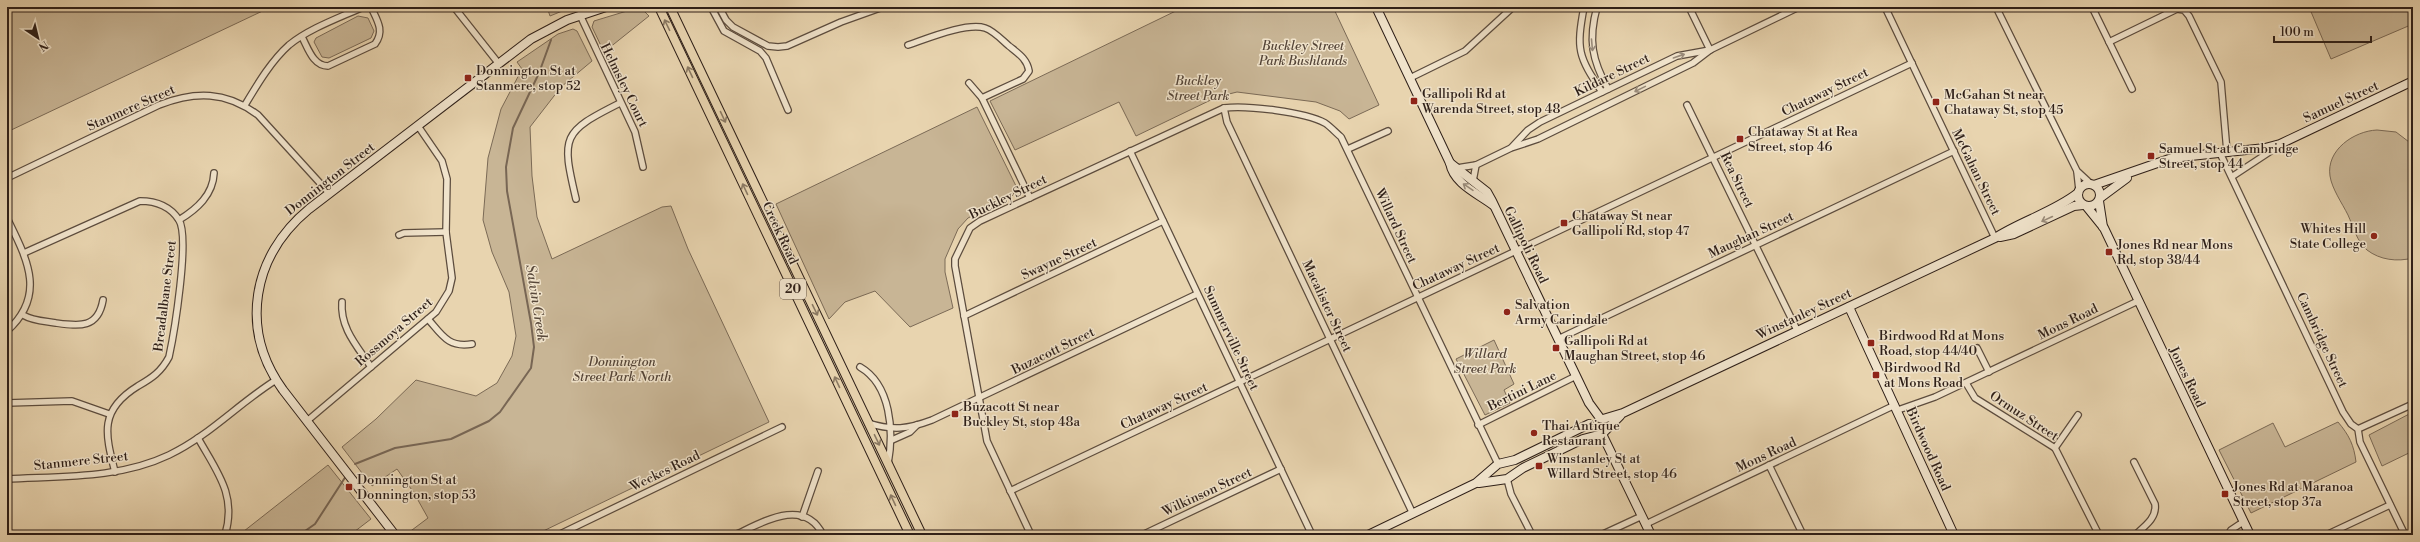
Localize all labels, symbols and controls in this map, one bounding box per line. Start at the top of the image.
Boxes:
north arrow [18,18,58,58]
scale bar [2274,18,2371,44]
one-way arrow [663,19,670,31]
text: 100 m [2280,25,2314,40]
text: N [35,37,51,54]
park label: Buckley Street Park Bushlands [1258,38,1347,69]
one-way arrow [1589,39,1596,52]
street label: Helmsley Court [597,40,651,130]
street label: Kildare Street [1572,50,1653,100]
one-way arrow [1672,52,1685,59]
place label: Donnington St at Stanmere, stop 52 [476,63,581,94]
street label: Chataway Street [1779,64,1871,120]
one-way arrow [686,66,693,78]
marker: Donnington St at Stanmere, stop 52 [463,73,473,83]
park label: Buckley Street Park [1167,73,1230,104]
street label: Samuel Street [2301,77,2382,126]
street label: Stanmere Street [85,81,178,135]
place label: Gallipoli Rd at Warenda Street, stop 48 [1421,86,1560,117]
one-way arrow [1634,86,1646,94]
place label: McGahan St near Chataway St, stop 45 [1944,87,2063,118]
marker: Gallipoli Rd at Warenda Street, stop 48 [1409,96,1419,106]
marker: McGahan St near Chataway St, stop 45 [1931,97,1941,107]
one-way arrow [720,111,727,123]
place label: Chataway St at Rea Street, stop 46 [1748,124,1858,155]
street label: McGahan Street [1948,126,2004,218]
marker: Chataway St at Rea Street, stop 46 [1735,134,1745,144]
street label: Donnington Street [282,139,378,219]
place label: Samuel St at Cambridge Street, stop 44 [2159,141,2299,172]
street label: Rea Street [1717,150,1758,211]
marker: Samuel St at Cambridge Street, stop 44 [2146,151,2156,161]
street label: Buckley Street [966,171,1050,223]
one-way arrow [741,183,749,195]
one-way arrow [1462,183,1473,191]
street label: Willard Street [1371,185,1420,266]
street label: Creek Road [759,199,802,267]
street label: Gallipoli Road [1500,204,1552,287]
place label: Chataway St near Gallipoli Rd, stop 47 [1572,208,1690,239]
street label: Maughan Street [1706,208,1797,262]
one-way arrow [2041,216,2053,223]
marker: Chataway St near Gallipoli Rd, stop 47 [1559,218,1569,228]
place label: Whites Hill State College [2290,221,2366,252]
marker: Whites Hill State College [2369,231,2379,241]
street label: Swayne Street [1019,234,1100,283]
place label: Jones Rd near Mons Rd, stop 38/44 [2116,237,2233,268]
street label: Breadalbane Street [150,239,180,354]
street label: Chataway Street [1410,240,1503,294]
marker: Jones Rd near Mons Rd, stop 38/44 [2104,247,2114,257]
street label: Macalister Street [1299,257,1356,355]
water label: Salvin Creek [521,263,551,343]
road number: 20 [780,279,806,299]
street label: Summerville Street [1200,283,1262,393]
street label: Winstanley Street [1753,285,1854,343]
street label: Cambridge Street [2293,290,2351,390]
street label: Rossmoya Street [352,294,436,370]
place label: Salvation Army Carindale [1514,297,1608,328]
street label: Mons Road [2035,300,2101,343]
one-way arrow [812,304,819,316]
marker: Salvation Army Carindale [1502,307,1512,317]
street label: Buzacott Street [1008,324,1097,378]
place label: Birdwood Rd at Mons Road, stop 44/40 [1878,328,2004,359]
place label: Gallipoli Rd at Maughan Street, stop 46 [1564,333,1705,364]
marker: Birdwood Rd at Mons Road, stop 44/40 [1866,338,1876,348]
marker: Gallipoli Rd at Maughan Street, stop 46 [1551,343,1561,353]
street label: Jones Road [2165,343,2209,411]
park label: Willard Street Park [1454,346,1517,377]
park label: Donnington Street Park North [573,354,672,385]
place label: Birdwood Rd at Mons Road [1883,360,1964,391]
street label: Bertini Lane [1484,367,1560,415]
marker: Birdwood Rd at Mons Road [1871,370,1881,380]
one-way arrow [833,377,840,389]
street label: Chataway Street [1118,379,1211,433]
street label: Ormuz Street [1986,388,2062,444]
place label: Buzacott St near Buckley St, stop 48a [962,399,1080,430]
street label: Birdwood Road [1902,404,1954,494]
marker: Buzacott St near Buckley St, stop 48a [950,409,960,419]
place label: Thai Antique Restaurant [1542,418,1620,449]
marker: Thai Antique Restaurant [1529,428,1539,438]
one-way arrow [874,434,881,446]
street label: Mons Road [1733,434,1799,476]
street label: Weekes Road [627,447,703,495]
street label: Stanmere Street [33,448,129,474]
place label: Winstanley St at Willard Street, stop 46 [1546,451,1677,482]
marker: Winstanley St at Willard Street, stop 46 [1534,461,1544,471]
street label: Wilkinson Street [1159,464,1255,520]
place label: Donnington St at Donnington, stop 53 [357,472,476,503]
place label: Jones Rd at Maranoa Street, stop 37a [2232,479,2354,510]
marker: Donnington St at Donnington, stop 53 [344,482,354,492]
marker: Jones Rd at Maranoa Street, stop 37a [2220,489,2230,499]
one-way arrow [889,494,896,506]

